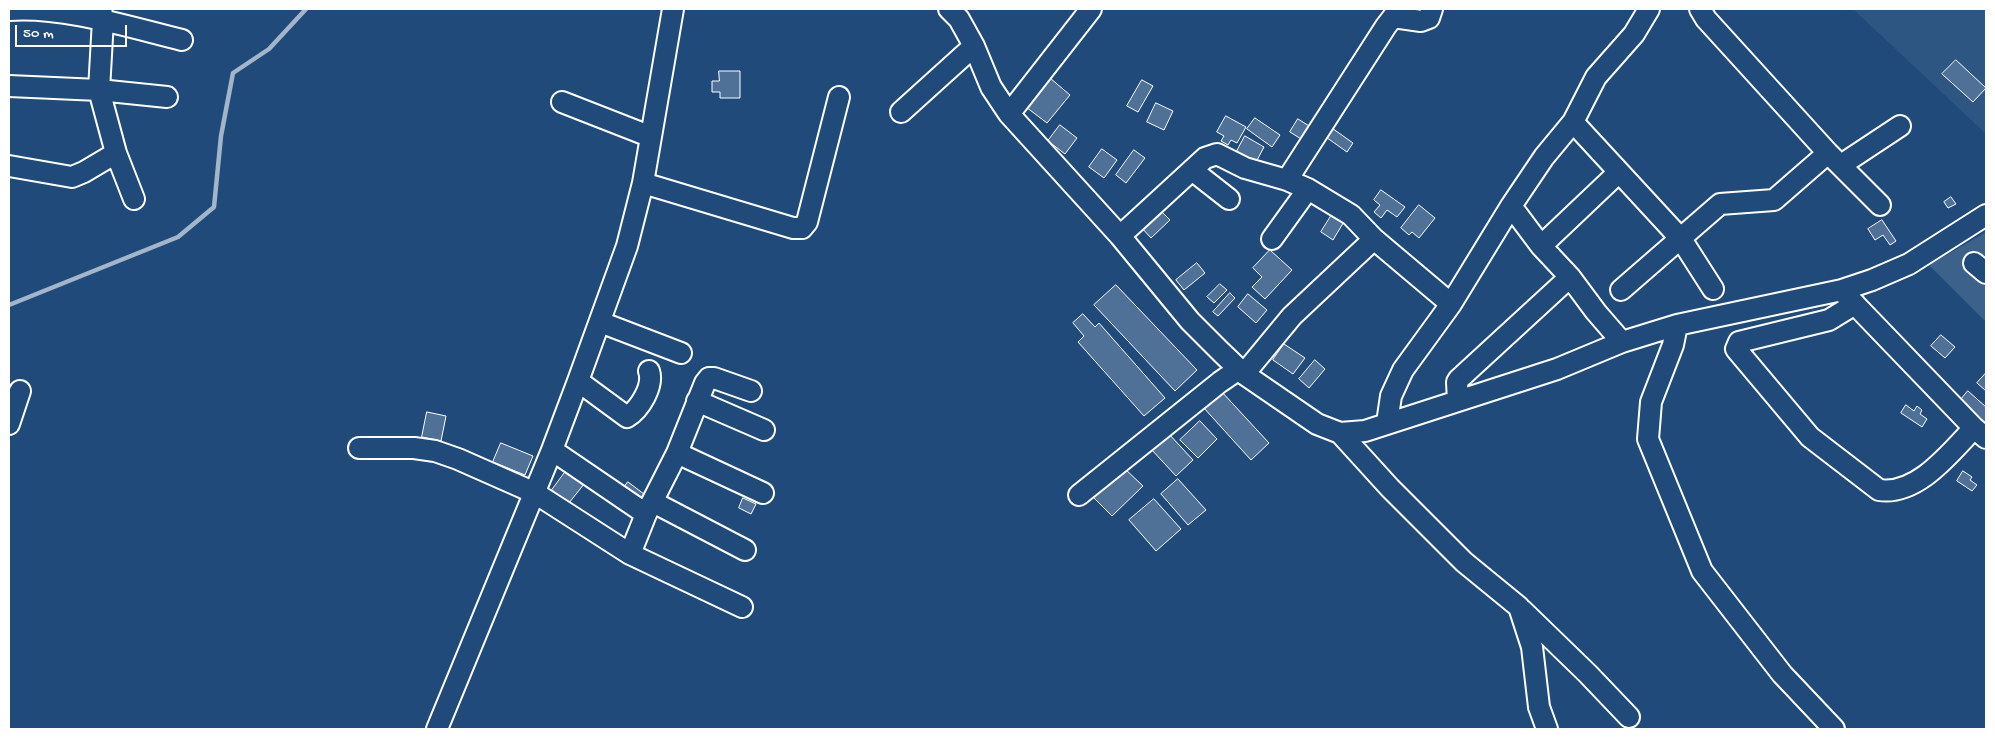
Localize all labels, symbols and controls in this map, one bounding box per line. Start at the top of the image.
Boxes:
scale bar [18,15,130,47]
text: 50 m [23,25,54,43]

